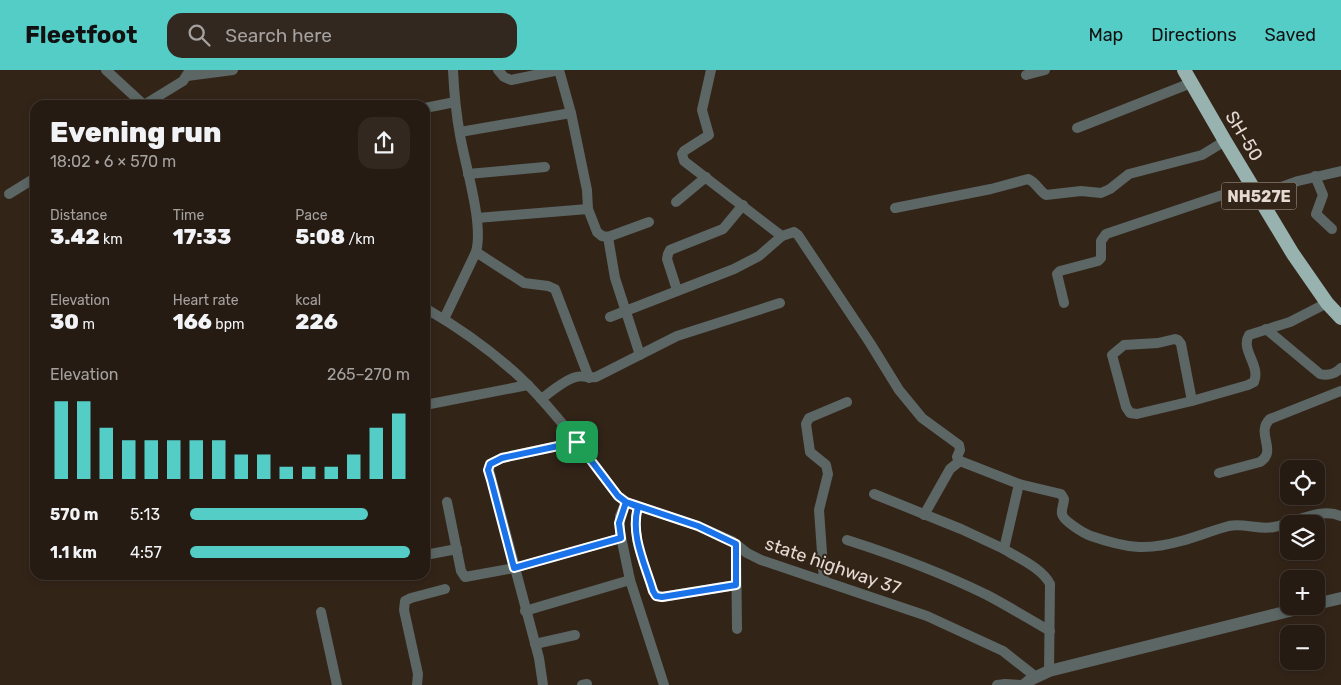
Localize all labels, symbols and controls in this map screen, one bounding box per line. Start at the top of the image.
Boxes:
search box [167,13,517,58]
text: Fleetfoot [25,21,137,49]
icon: search [185,21,213,49]
text: Search here [225,24,332,47]
text: Map [1088,24,1123,46]
text: Directions [1151,24,1237,46]
text: Saved [1265,24,1316,46]
street label: SH-50 [1221,107,1267,165]
text: Evening run [50,116,221,149]
button: share [358,117,410,169]
text: 18:02 · 6 × 570 m [50,152,176,171]
road number: NH527E [1222,182,1296,210]
text: Distance [50,207,107,224]
text: Time [173,207,204,224]
text: Pace [295,207,327,224]
text: 3.42 [50,224,100,249]
text: 17:33 [173,224,231,249]
text: 5:08 [295,224,345,249]
text: km [100,231,123,248]
text: /km [345,231,375,248]
text: Elevation [50,292,110,309]
text: Heart rate [173,292,239,309]
text: kcal [295,292,321,309]
text: 30 [50,309,79,334]
text: 166 [173,309,212,334]
text: 226 [295,309,338,334]
text: m [79,316,95,333]
text: bpm [212,316,244,333]
text: Elevation [50,365,119,384]
text: 265–270 m [327,365,410,384]
pin [556,421,598,463]
icon: arrive [563,428,591,456]
map controls [1280,460,1325,670]
button: locate [1280,460,1325,505]
text: 570 m [50,505,98,524]
text: 5:13 [130,505,160,524]
button: layers [1280,515,1325,560]
street label: state highway 37 [762,532,904,600]
text: 1.1 km [50,543,97,562]
text: 4:57 [130,543,162,562]
button: + [1280,570,1325,615]
button: − [1280,625,1325,670]

